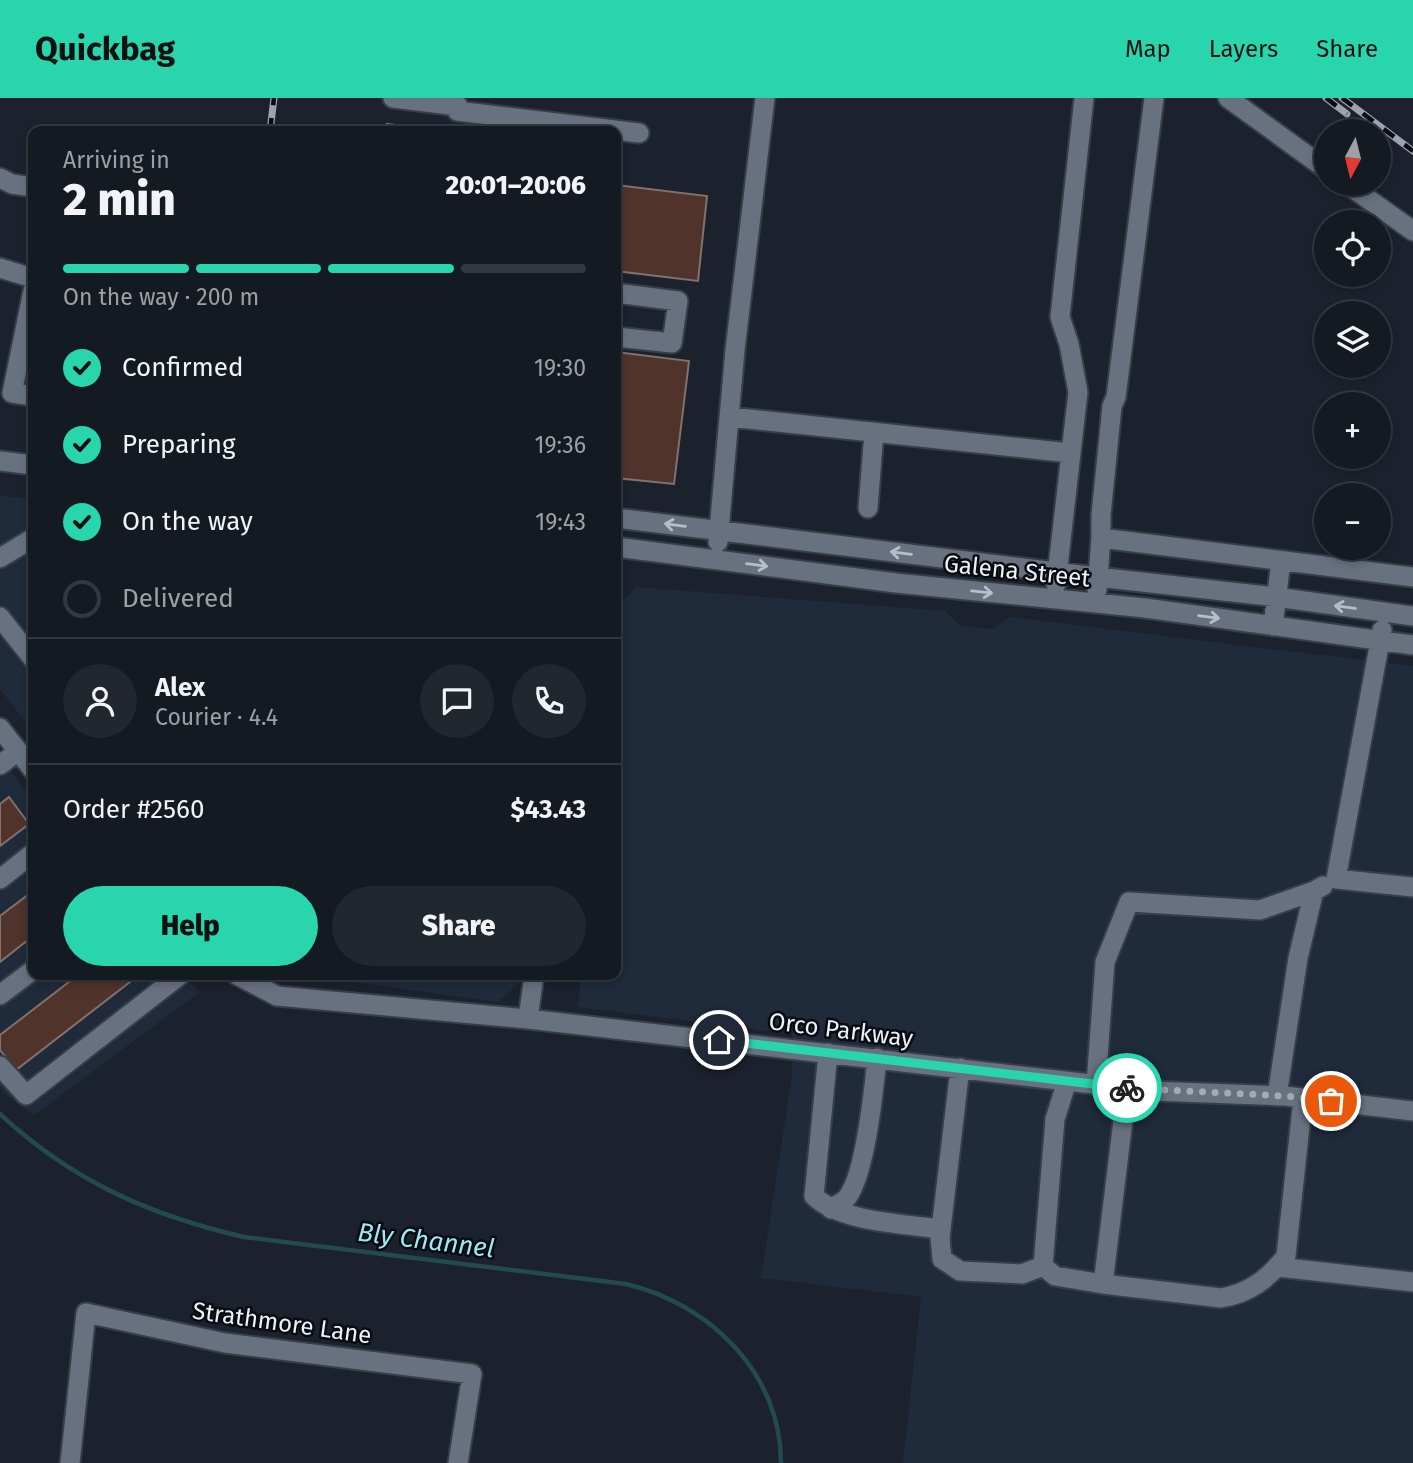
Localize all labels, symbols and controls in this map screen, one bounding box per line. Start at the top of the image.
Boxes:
text: Quickbag [35,29,175,69]
text: Map [1125,35,1171,63]
text: Layers [1209,35,1278,63]
text: Share [1316,35,1378,63]
north arrow [1314,119,1391,196]
map controls [1314,119,1391,560]
text: Arriving in [63,146,170,174]
text: 20:01–20:06 [446,170,586,201]
text: 2 min [63,172,176,227]
button: locate [1314,210,1391,287]
text: On the way · 200 m [63,283,259,311]
button: layers [1314,301,1391,378]
icon: check [63,349,101,387]
text: Confirmed [122,352,243,383]
text: 19:30 [534,354,586,382]
button: + [1314,392,1391,469]
icon: check [63,426,101,464]
text: Preparing [122,429,235,460]
text: 19:36 [535,431,586,459]
button: − [1314,483,1391,560]
icon: check [63,503,101,541]
text: On the way [122,506,253,537]
text: 19:43 [535,508,586,536]
one-way arrow [664,519,687,532]
one-way arrow [890,546,913,559]
street label: Galena Street [943,549,1092,593]
one-way arrow [745,559,767,572]
text: Delivered [122,583,234,614]
one-way arrow [971,586,993,599]
one-way arrow [1335,600,1357,613]
one-way arrow [1197,610,1220,623]
button: person [63,664,137,738]
button: chat [420,664,494,738]
button: phone [512,664,586,738]
text: Alex [155,672,205,703]
text: Courier · 4.4 [155,703,278,731]
text: Order #2560 [63,794,204,825]
text: $43.43 [510,794,586,825]
button: Help [63,886,318,966]
button: Share [332,886,586,966]
street label: Orco Parkway [767,1007,915,1053]
pin [689,1010,749,1070]
icon: home [700,1021,738,1059]
courier [1092,1053,1162,1123]
icon: bike [1108,1069,1146,1107]
pin [1301,1071,1361,1131]
icon: bag [1312,1082,1350,1120]
water label: Bly Channel [356,1217,496,1264]
street label: Strathmore Lane [191,1297,373,1349]

